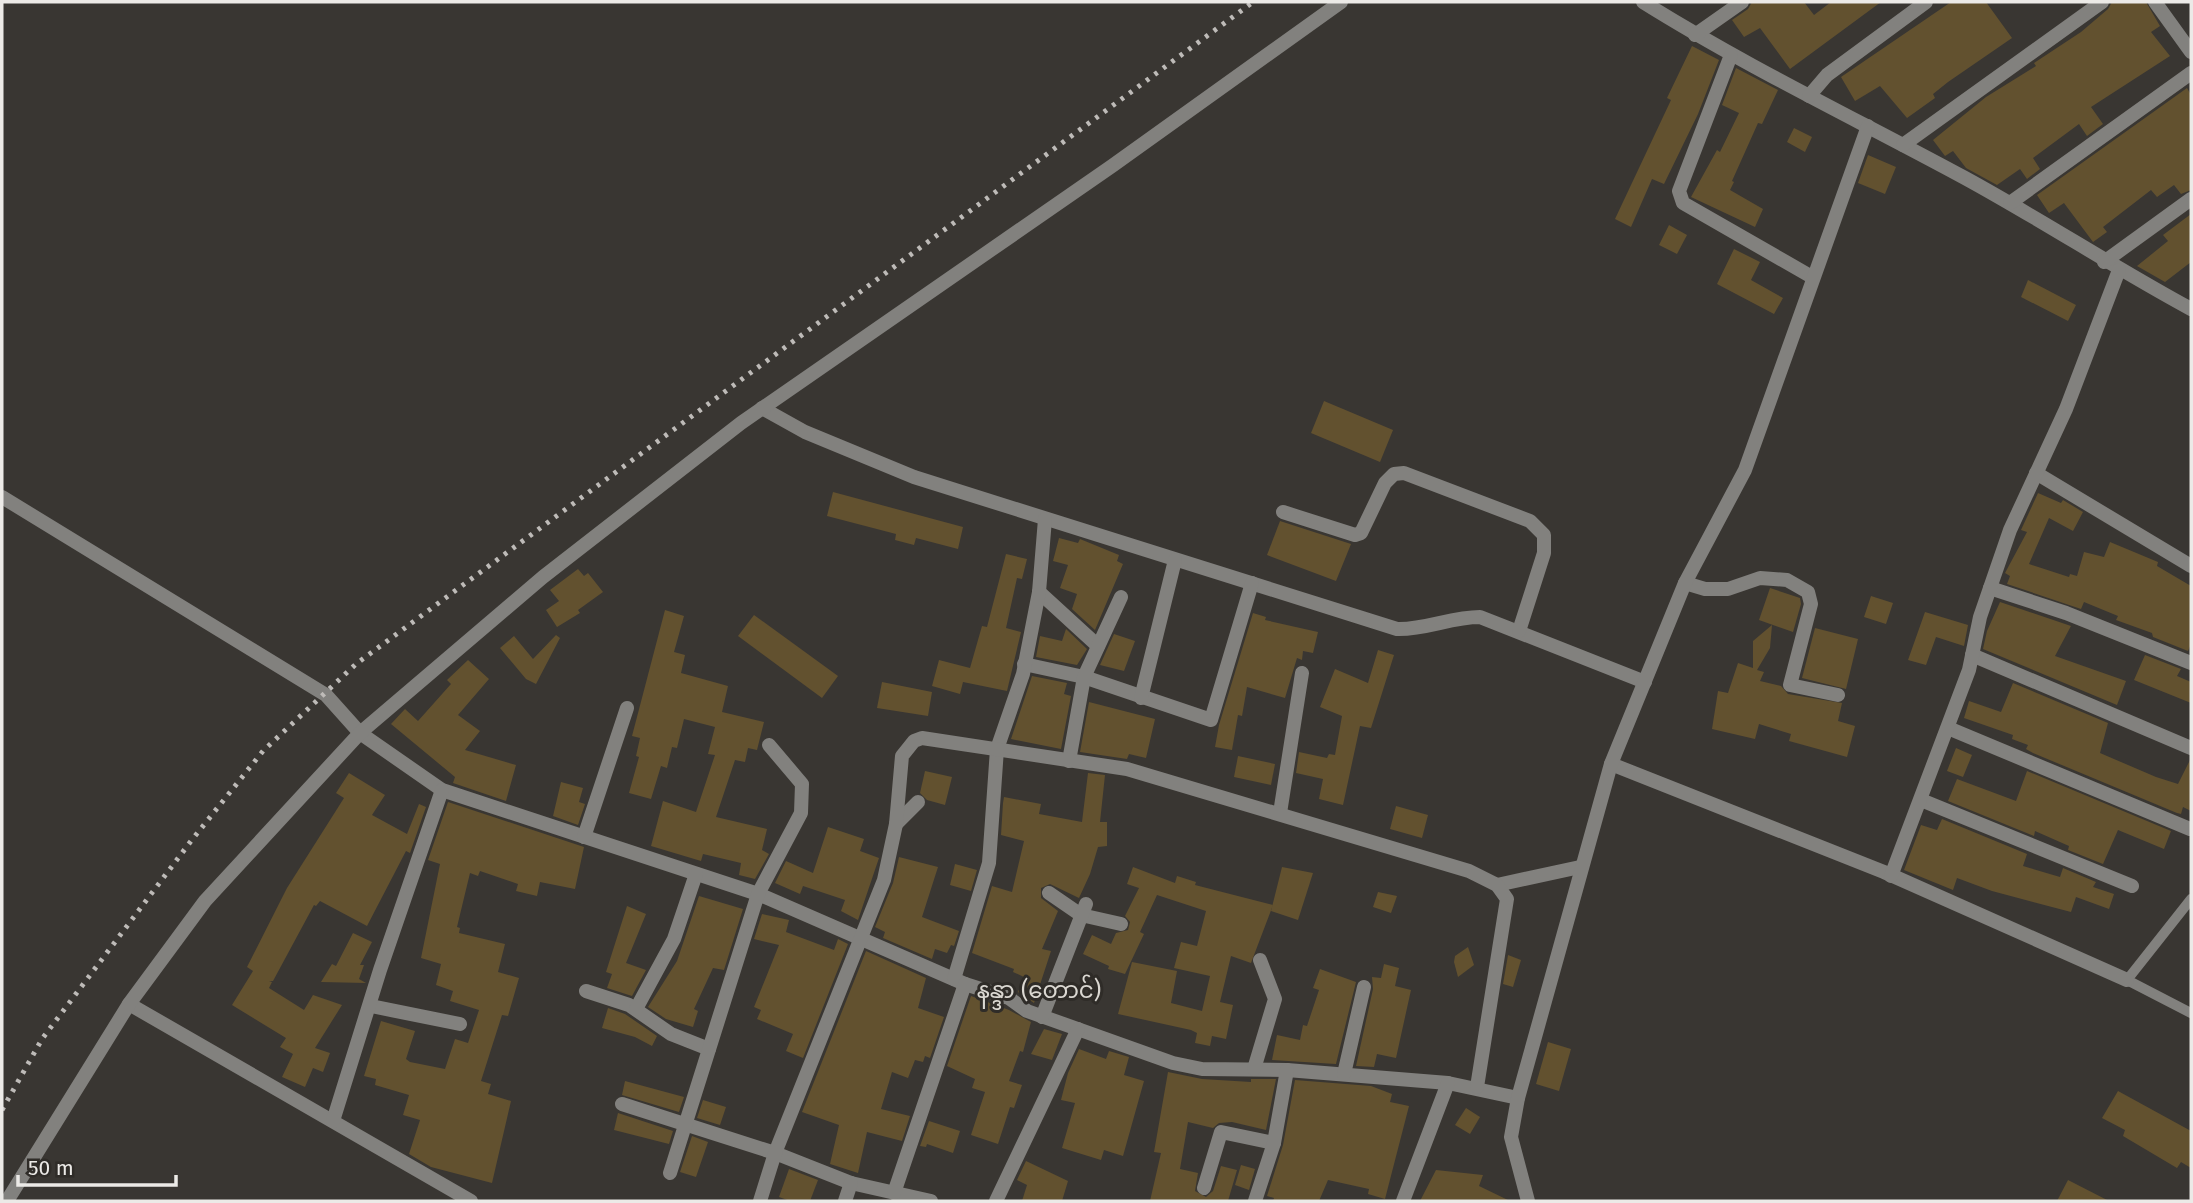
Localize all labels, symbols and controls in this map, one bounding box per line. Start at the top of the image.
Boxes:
district label: နန္ဒာ (တောင်) [977,974,1101,1010]
scale bar [18,1144,175,1188]
text: 50 m [28,1155,74,1181]

